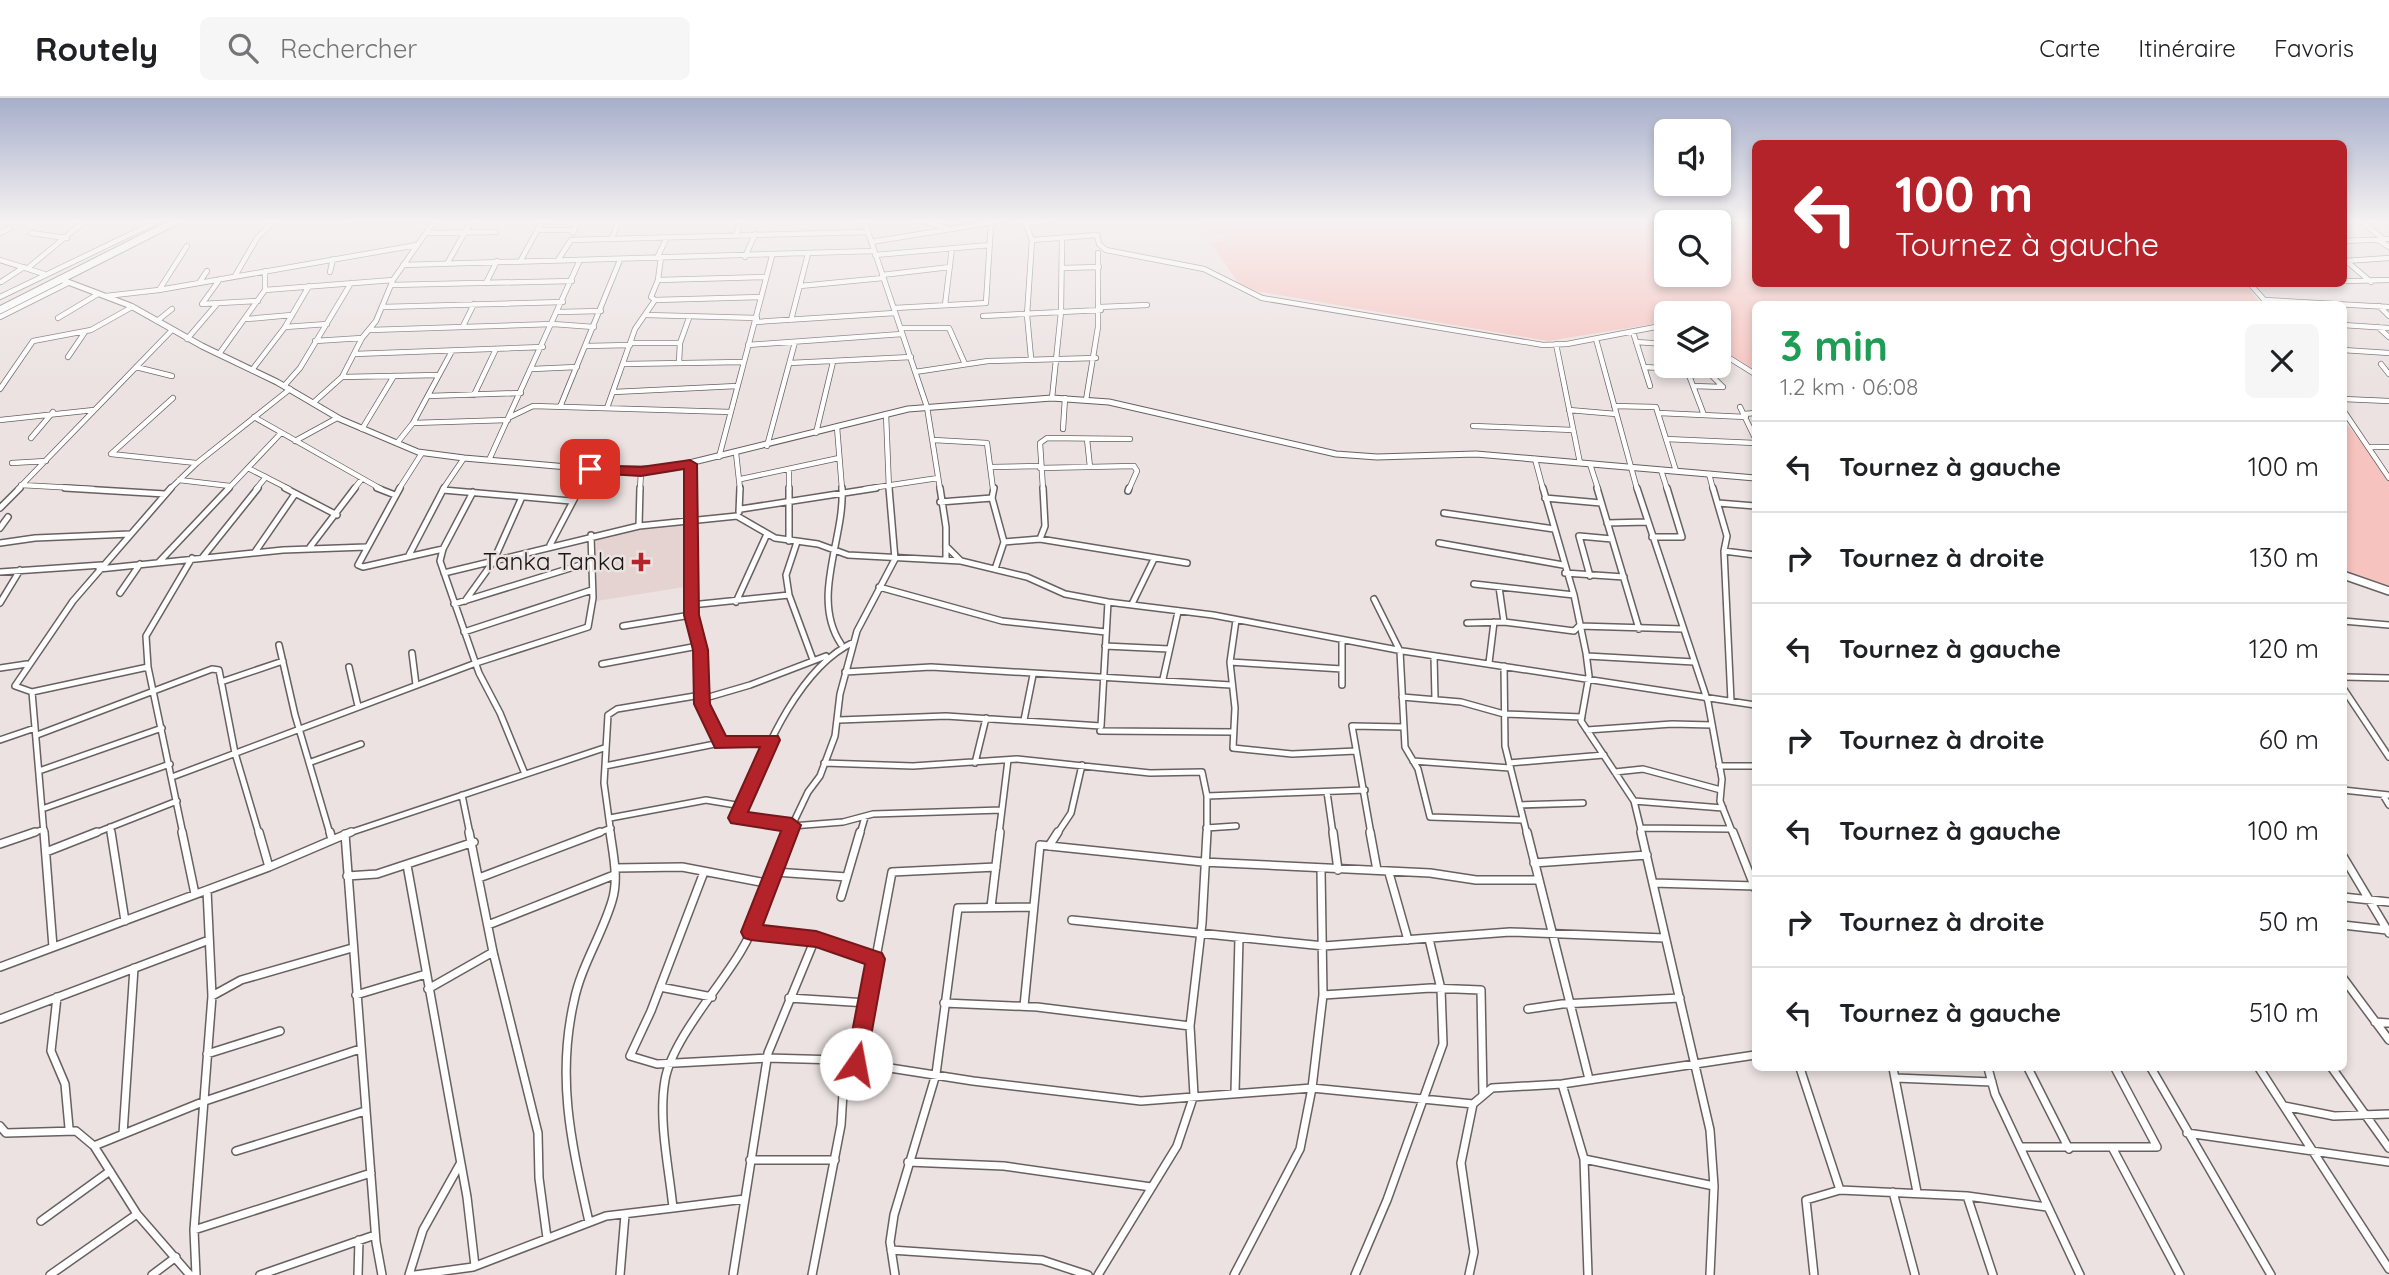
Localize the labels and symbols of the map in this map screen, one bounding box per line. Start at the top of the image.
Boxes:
pin [560,439,620,499]
place label: Tanka Tanka [483,546,625,576]
marker: Tanka Tanka [631,552,651,572]
position arrow [819,1027,893,1101]

